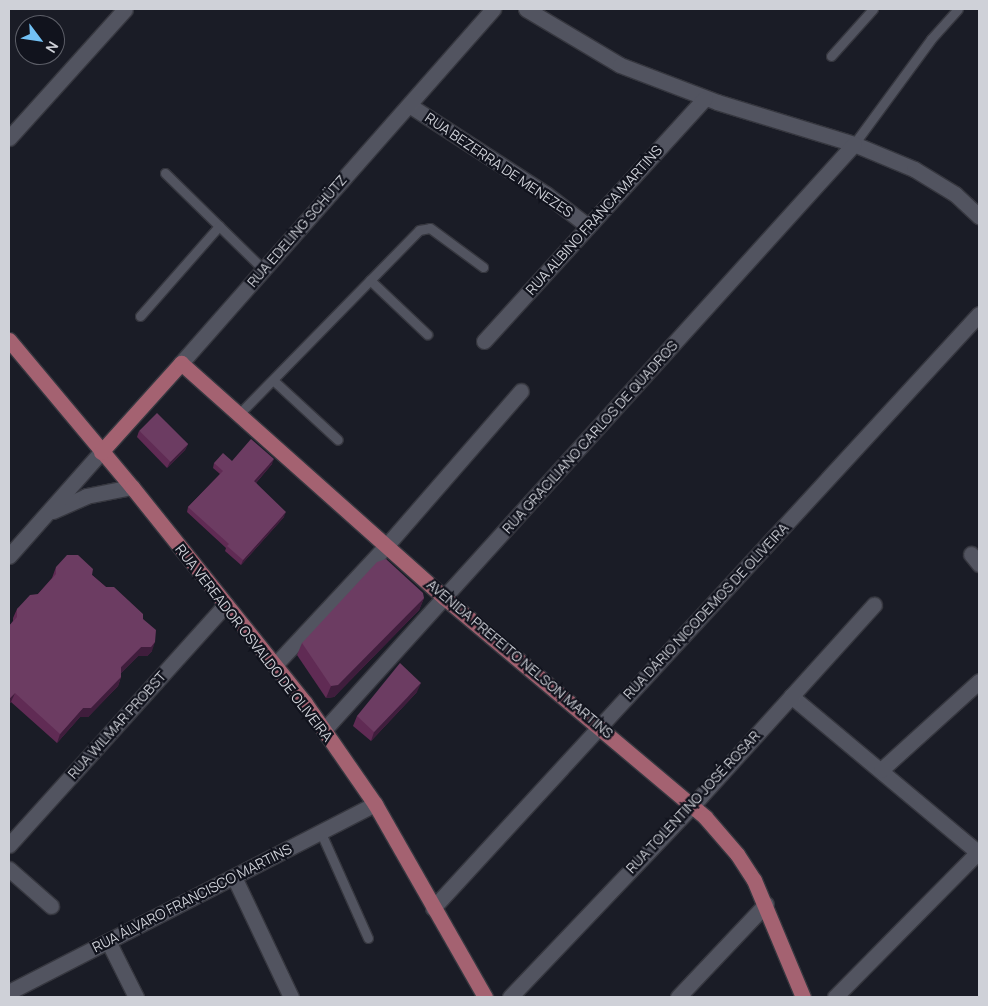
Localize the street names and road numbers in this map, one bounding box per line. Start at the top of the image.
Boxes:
street label: RUA BEZERRA DE MENEZES [422,109,576,221]
street label: RUA ALBINO FRANCA MARTINS [522,142,666,298]
street label: RUA EDELING SCHÜTZ [244,172,350,290]
street label: RUA GRACILIANO CARLOS DE QUADROS [499,337,681,537]
street label: RUA DÁRIO NICODEMOS DE OLIVEIRA [620,519,792,703]
street label: RUA VEREADOR OSVALDO DE OLIVEIRA [172,541,336,745]
street label: AVENIDA PREFEITO NELSON MARTINS [423,576,617,742]
street label: RUA WILMAR PROBST [64,668,170,782]
street label: RUA TOLENTINO JOSÉ ROSAR [623,727,763,877]
street label: RUA ÁLVARO FRANCISCO MARTINS [90,840,294,956]

